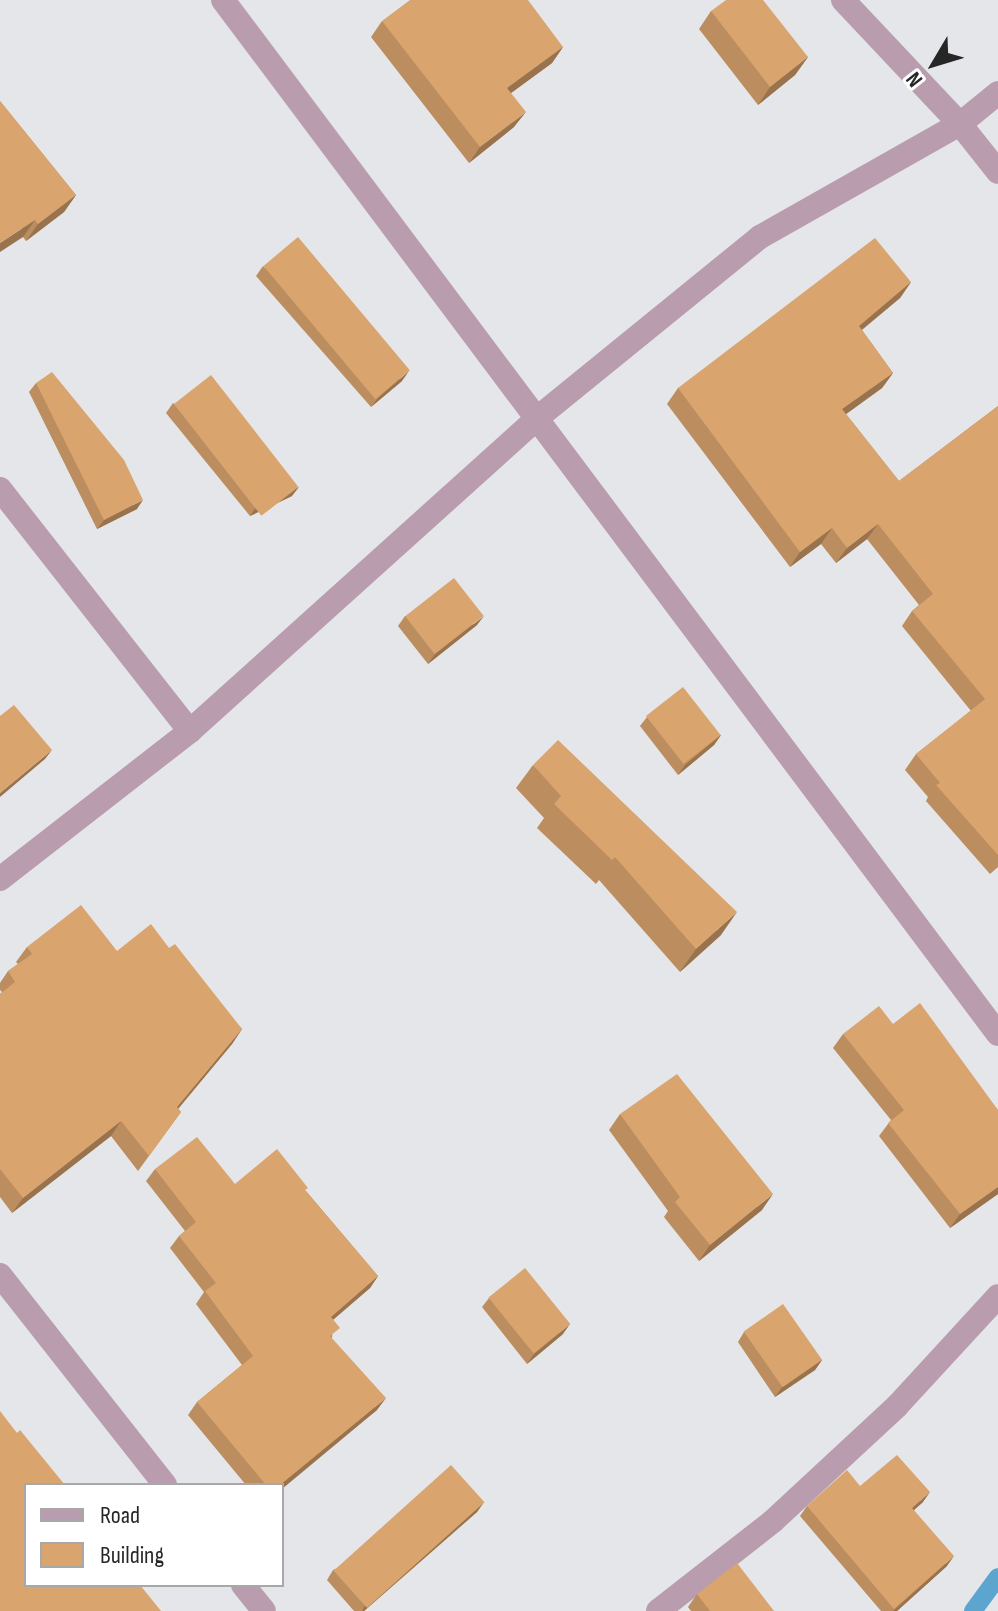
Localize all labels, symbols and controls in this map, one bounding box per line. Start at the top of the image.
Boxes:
north arrow [894,24,974,104]
text: N [900,66,929,92]
legend [24,1483,284,1587]
text: Road [100,1501,140,1530]
text: Building [100,1541,164,1570]

